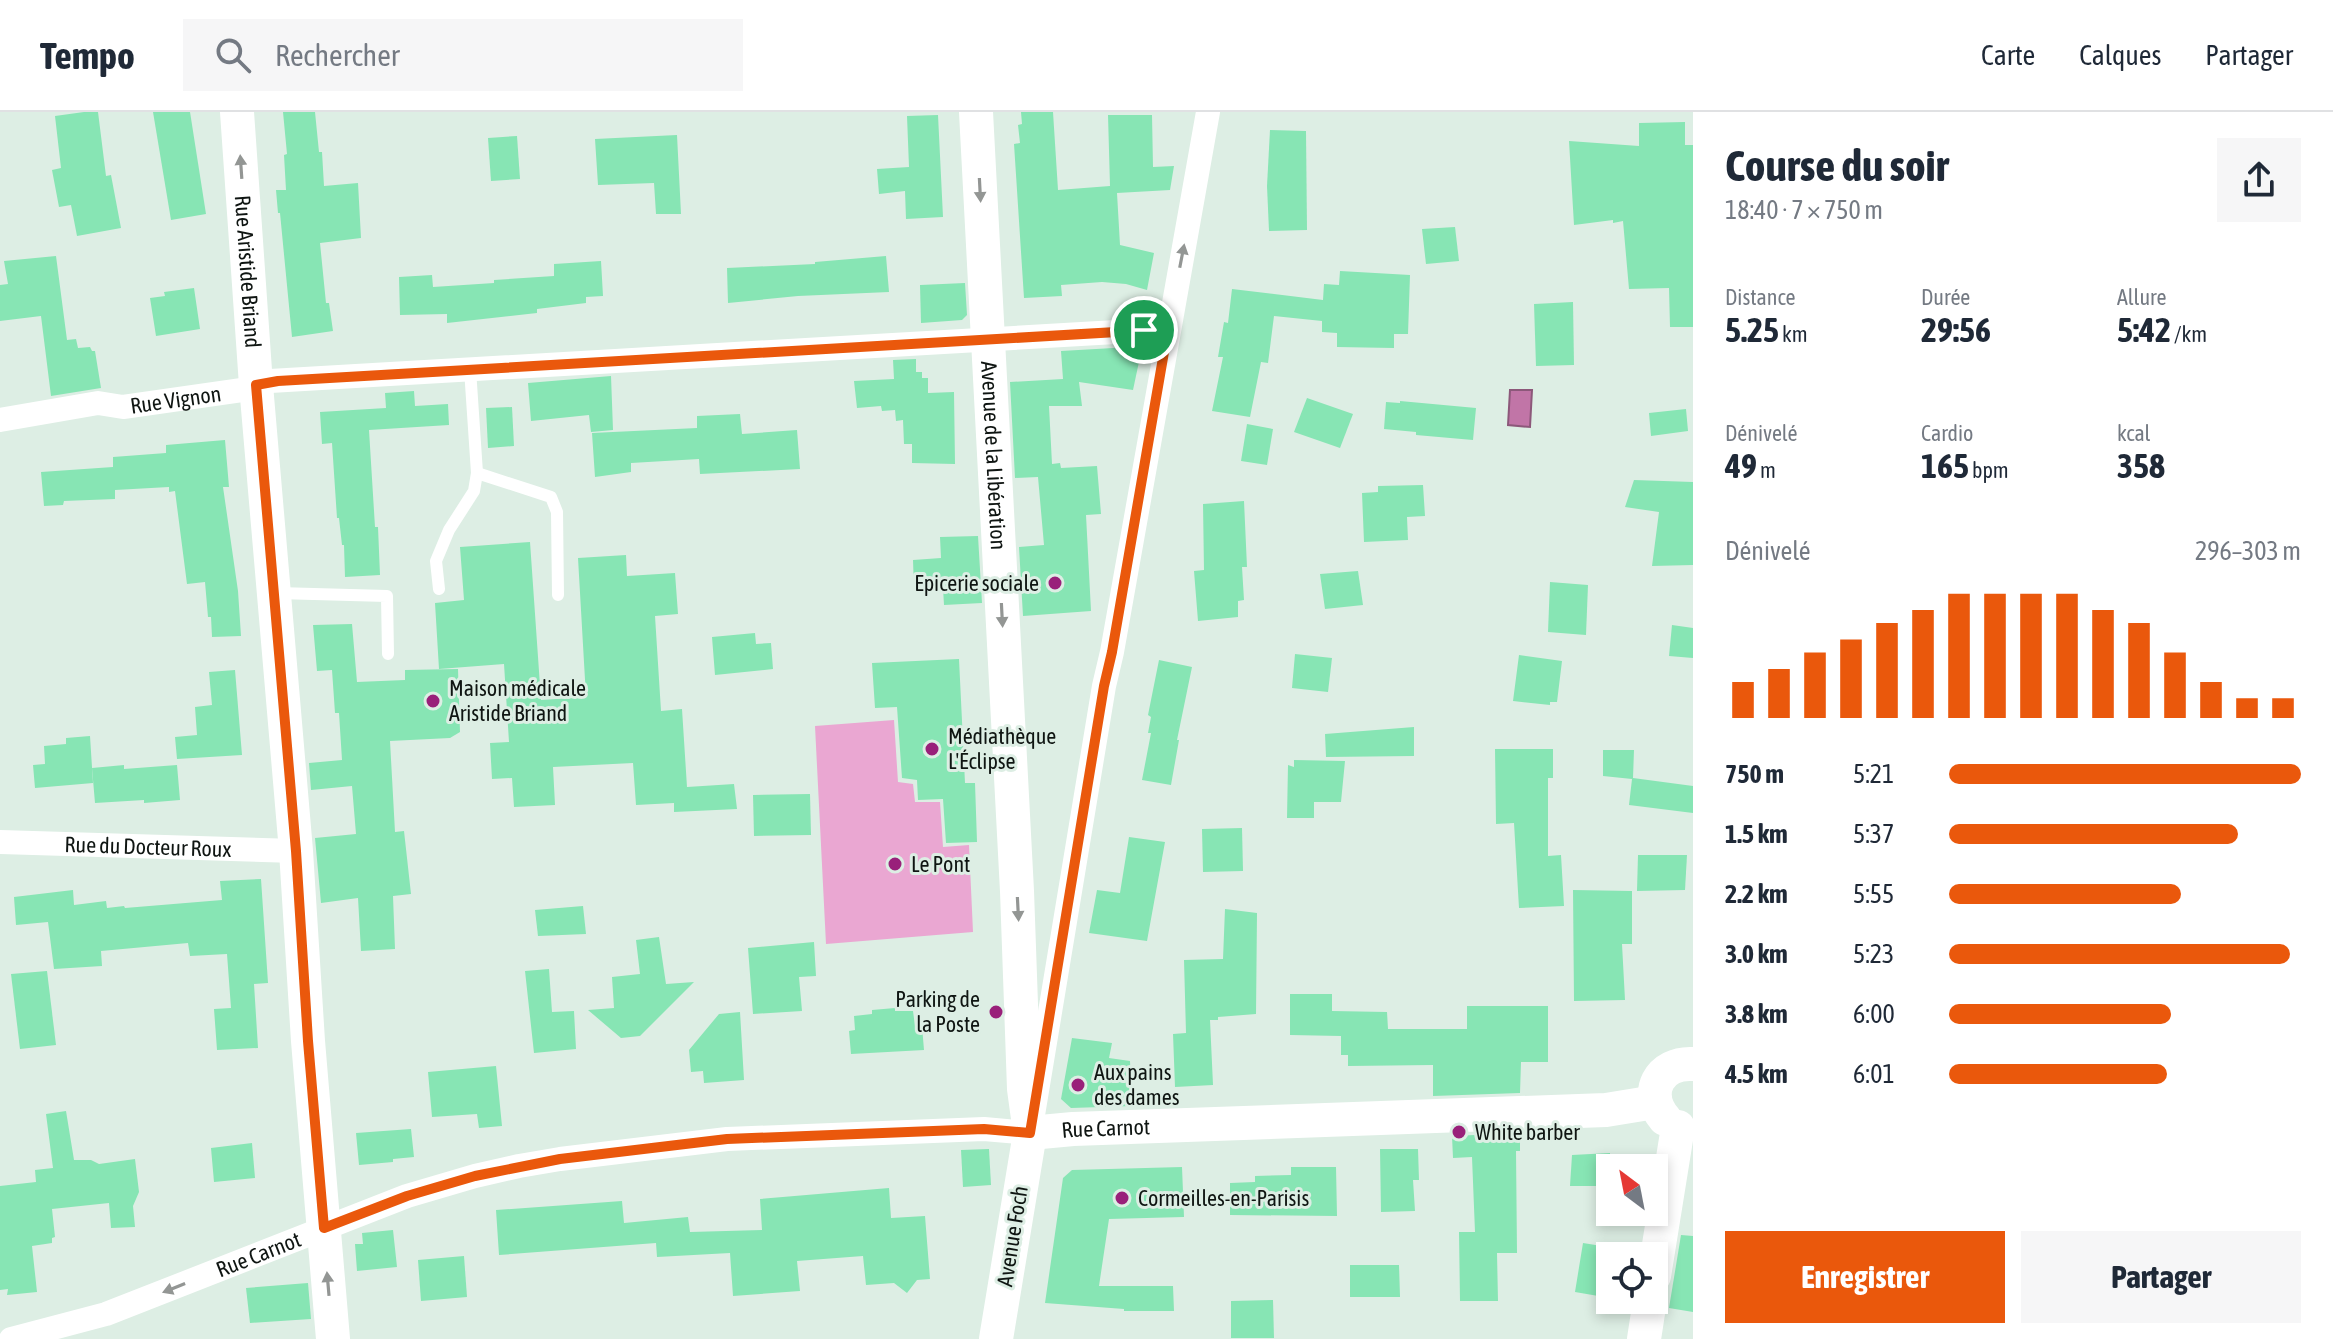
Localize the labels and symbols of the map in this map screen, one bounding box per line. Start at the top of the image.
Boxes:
one-way arrow [234,154,247,179]
one-way arrow [974,178,987,203]
street label: Rue Aristide Briand [230,194,266,349]
one-way arrow [1176,243,1188,268]
pin [1110,296,1178,364]
street label: Avenue de la Libération [976,360,1012,551]
street label: Rue Vignon [128,380,223,419]
place label: Epicerie sociale [914,570,1039,596]
marker: Epicerie sociale [1046,574,1064,592]
one-way arrow [996,603,1009,628]
place label: Maison médicale Aristide Briand [449,675,586,726]
marker: Maison médicale Aristide Briand [424,692,442,710]
place label: Médiathèque L'Éclipse [948,723,1056,774]
marker: Médiathèque L'Éclipse [923,740,941,758]
street label: Rue du Docteur Roux [64,831,232,862]
place label: Le Pont [911,851,970,877]
marker: Le Pont [886,855,904,873]
one-way arrow [1012,897,1025,922]
place label: Parking de la Poste [895,986,980,1037]
marker: Parking de la Poste [987,1003,1005,1021]
place label: Aux pains des dames [1094,1059,1180,1110]
marker: Aux pains des dames [1069,1076,1087,1094]
street label: Rue Carnot [1060,1113,1151,1143]
place label: White barber [1475,1119,1580,1145]
marker: White barber [1450,1123,1468,1141]
north arrow [1596,1154,1668,1226]
street label: Avenue Foch [991,1184,1033,1288]
place label: Cormeilles-en-Parisis [1138,1185,1309,1211]
marker: Cormeilles-en-Parisis [1113,1189,1131,1207]
street label: Rue Carnot [212,1226,304,1283]
one-way arrow [321,1271,334,1296]
one-way arrow [162,1282,186,1295]

